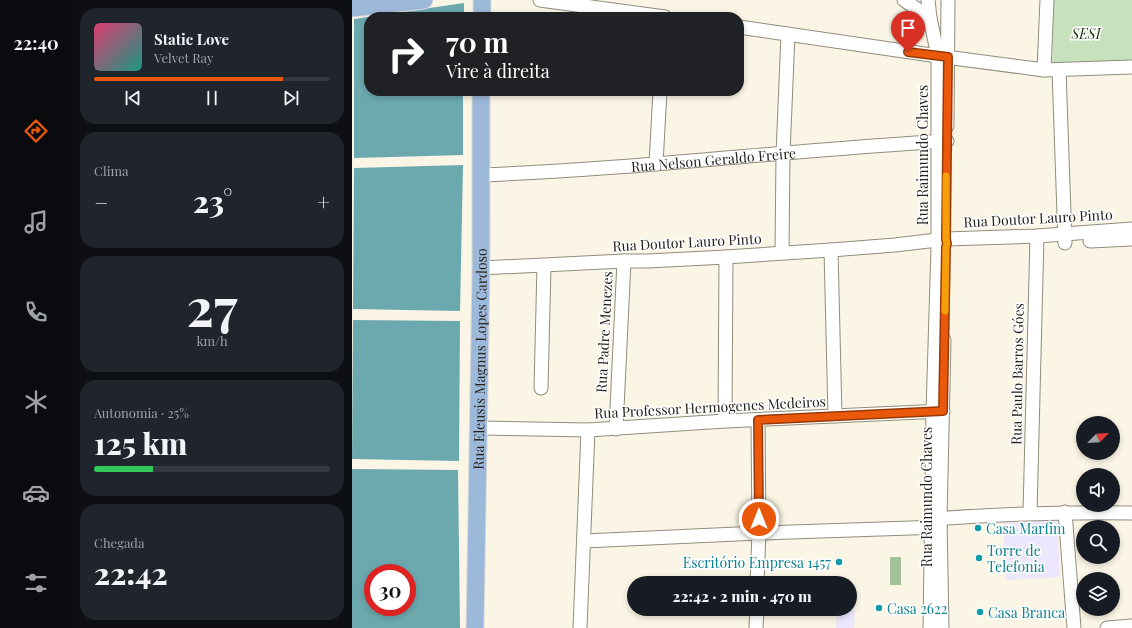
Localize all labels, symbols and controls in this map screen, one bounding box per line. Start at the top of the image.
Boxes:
pin [891,11,925,52]
icon: arrive [897,17,919,39]
text: 70 m [446,23,509,60]
park label: SESI [1071,24,1102,43]
icon: right [380,28,432,80]
text: Static Love [154,29,229,49]
text: 22:40 [13,31,59,55]
text: Velvet Ray [154,49,214,66]
text: Vire à direita [446,59,550,83]
street label: Rua Raimundo Chaves [913,85,932,225]
icon: previous [122,87,144,109]
icon: pause [201,87,223,109]
icon: next [280,87,302,109]
icon: directions [22,117,50,145]
street label: Rua Nelson Geraldo Freire [630,143,797,175]
text: Clima [94,162,129,179]
text: 23° [193,181,232,221]
text: − [94,187,108,217]
text: + [317,187,330,217]
street label: Rua Doutor Lauro Pinto [963,205,1113,231]
icon: music [22,208,50,236]
street label: Rua Doutor Lauro Pinto [612,229,762,255]
street label: Rua Eleusis Magnus Lopes Cardoso [468,248,491,470]
text: 27 [187,271,237,340]
street label: Rua Padre Menezes [591,271,617,393]
icon: phone [22,298,50,326]
street label: Rua Paulo Barros Góes [1006,303,1028,445]
text: km/h [196,332,228,349]
icon: climate [22,388,50,416]
street label: Rua Professor Hermogenes Medeiros [594,391,826,423]
text: Autonomia · 25% [94,404,189,421]
north arrow [1076,416,1120,460]
map controls [1076,416,1120,616]
text: 125 km [94,423,187,463]
street label: Rua Raimundo Chaves [917,427,936,567]
button: sound [1076,468,1120,512]
icon: car [22,479,50,507]
position arrow [738,498,780,540]
place label: Casa Marfim [986,519,1066,538]
button: search [1076,520,1120,564]
marker: Casa Marfim [973,523,983,533]
text: Chegada [94,534,144,551]
place label: Torre de Telefonia [987,541,1045,576]
text: 22:42 [94,553,168,593]
place label: Escritório Empresa 1457 [683,553,831,572]
marker: Torre de Telefonia [974,553,984,563]
marker: Escritório Empresa 1457 [834,557,844,567]
speed limit sign: 30 [364,564,416,616]
icon: filters [22,569,50,597]
button: layers [1076,572,1120,616]
text: 22:42 · 2 min · 470 m [672,586,812,606]
place label: Casa 2622 [887,599,948,618]
marker: Casa 2622 [874,603,884,613]
place label: Casa Branca [988,603,1065,622]
marker: Casa Branca [975,607,985,617]

